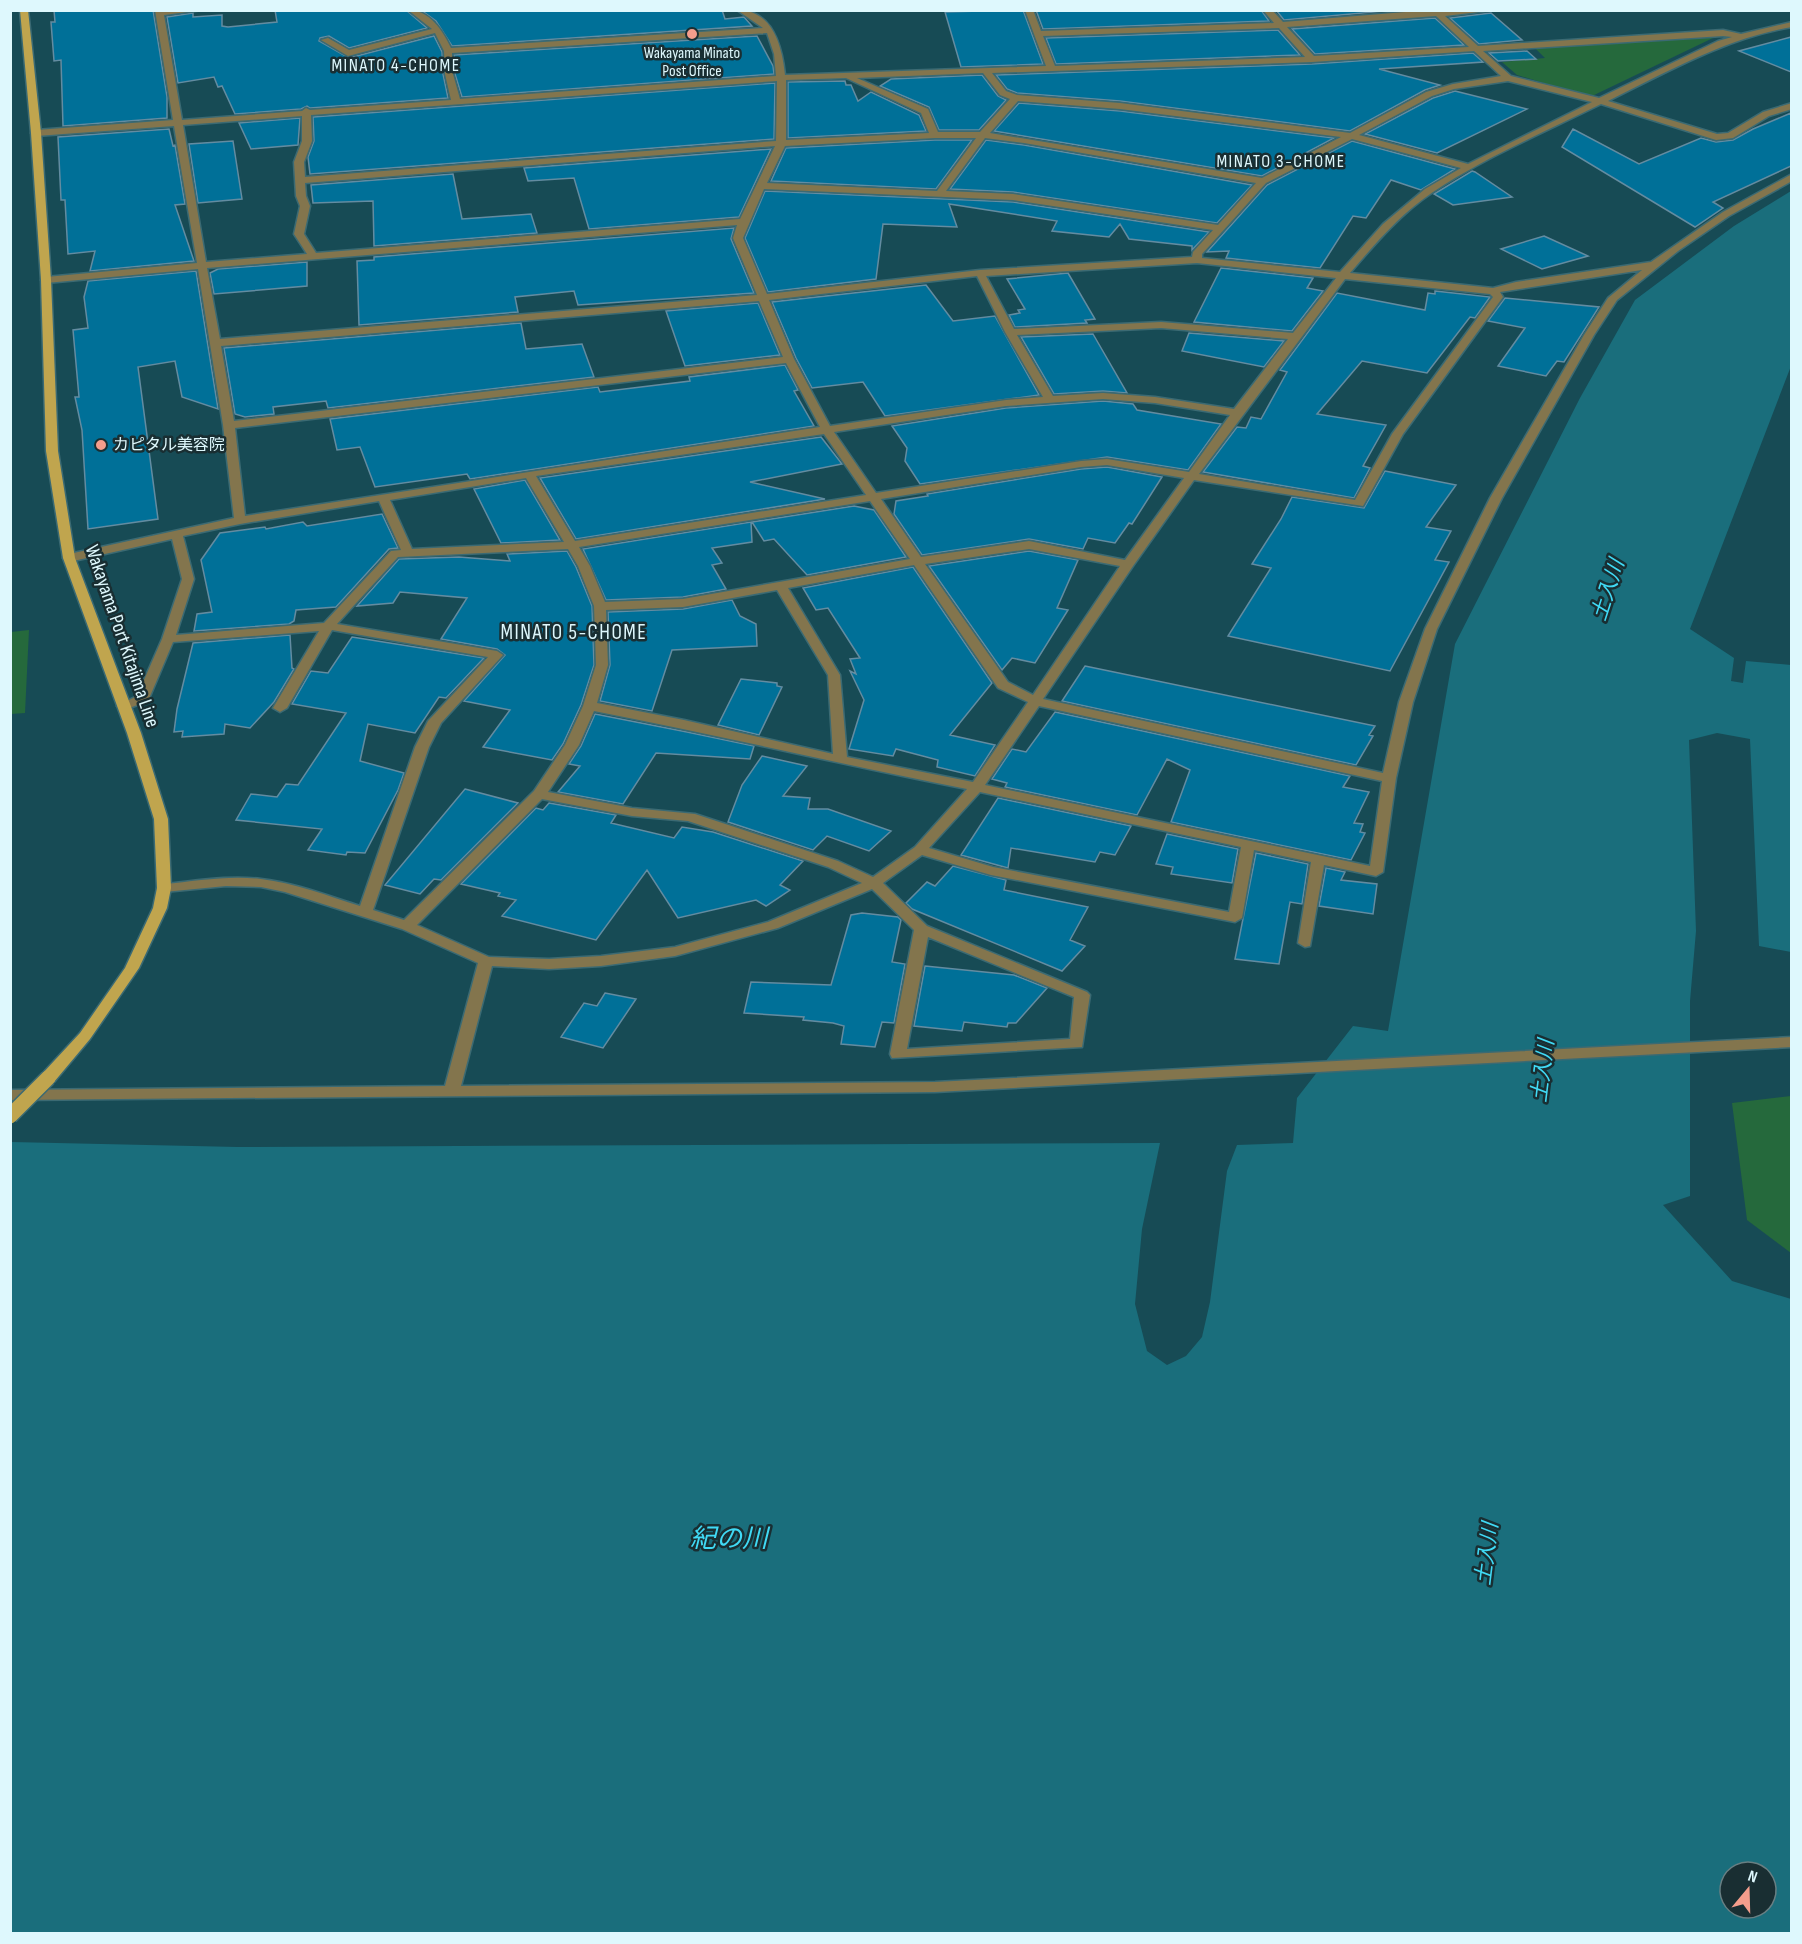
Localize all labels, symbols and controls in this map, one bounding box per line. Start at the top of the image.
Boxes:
marker: Wakayama Minato Post Office [685,27,699,41]
place label: Wakayama Minato Post Office [644,44,740,81]
district label: MINATO 4-CHOME [331,55,461,76]
district label: MINATO 3-CHOME [1216,151,1346,172]
place label: カピタル美容院 [113,436,225,455]
marker: カピタル美容院 [94,438,108,452]
street label: Wakayama Port Kitajima Line [79,542,165,730]
water label: 土入川 [1586,554,1630,624]
district label: MINATO 5-CHOME [501,620,647,645]
water label: 土入川 [1527,1036,1559,1104]
water label: 土入川 [1471,1519,1503,1587]
water label: 紀の川 [690,1524,771,1555]
north arrow [1718,1860,1778,1920]
text: N [1745,1867,1760,1888]

